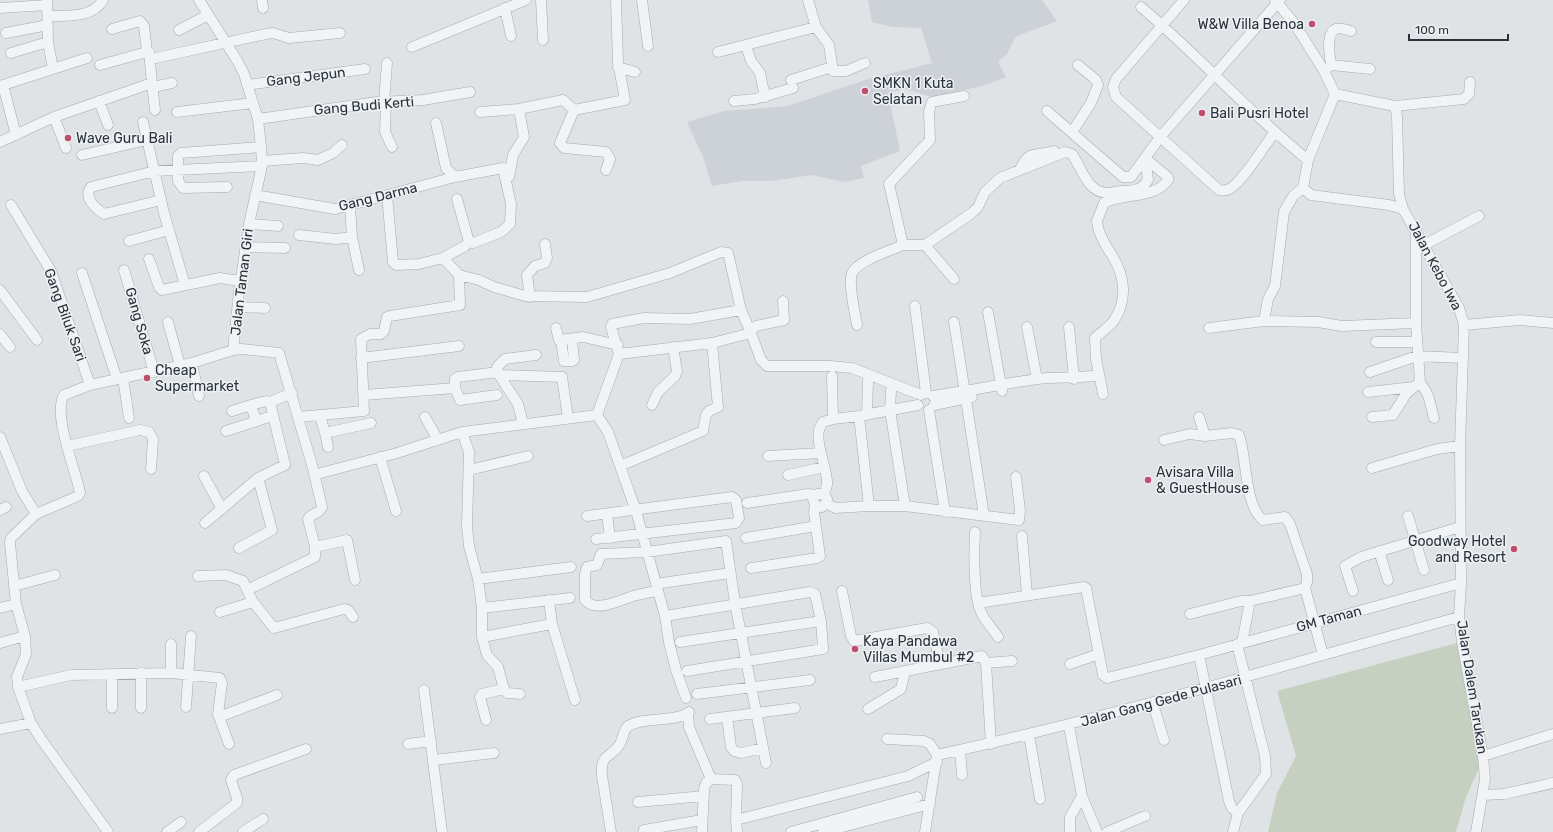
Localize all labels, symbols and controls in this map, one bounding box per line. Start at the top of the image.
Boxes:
place label: W&W Villa Benoa [1197,16,1304,33]
scale bar [1409,16,1508,42]
marker: W&W Villa Benoa [1307,19,1317,29]
text: 100 m [1415,23,1449,37]
street label: Gang Jepun [266,64,346,90]
place label: SMKN 1 Kuta Selatan [873,75,954,108]
marker: SMKN 1 Kuta Selatan [860,86,870,96]
street label: Gang Budi Kerti [313,93,415,119]
place label: Bali Pusri Hotel [1210,105,1309,122]
marker: Bali Pusri Hotel [1197,108,1207,118]
place label: Wave Guru Bali [76,130,172,147]
marker: Wave Guru Bali [63,133,73,143]
street label: Gang Darma [337,179,419,215]
street label: Jalan Kebo Iwa [1405,219,1465,313]
street label: Jalan Taman Giri [227,228,257,336]
street label: Gang Biluk Sari [40,266,90,364]
street label: Gang Soka [121,285,157,357]
place label: Cheap Supermarket [155,362,240,395]
marker: Cheap Supermarket [142,373,152,383]
place label: Avisara Villa & GuestHouse [1156,464,1249,497]
marker: Avisara Villa & GuestHouse [1143,475,1153,485]
place label: Goodway Hotel and Resort [1408,533,1507,566]
marker: Goodway Hotel and Resort [1509,544,1519,554]
street label: GM Taman [1294,602,1364,636]
street label: Jalan Dalem Tarukan [1453,619,1491,755]
place label: Kaya Pandawa Villas Mumbul #2 [863,633,974,666]
marker: Kaya Pandawa Villas Mumbul #2 [850,644,860,654]
street label: Jalan Gang Gede Pulasari [1079,671,1243,731]

